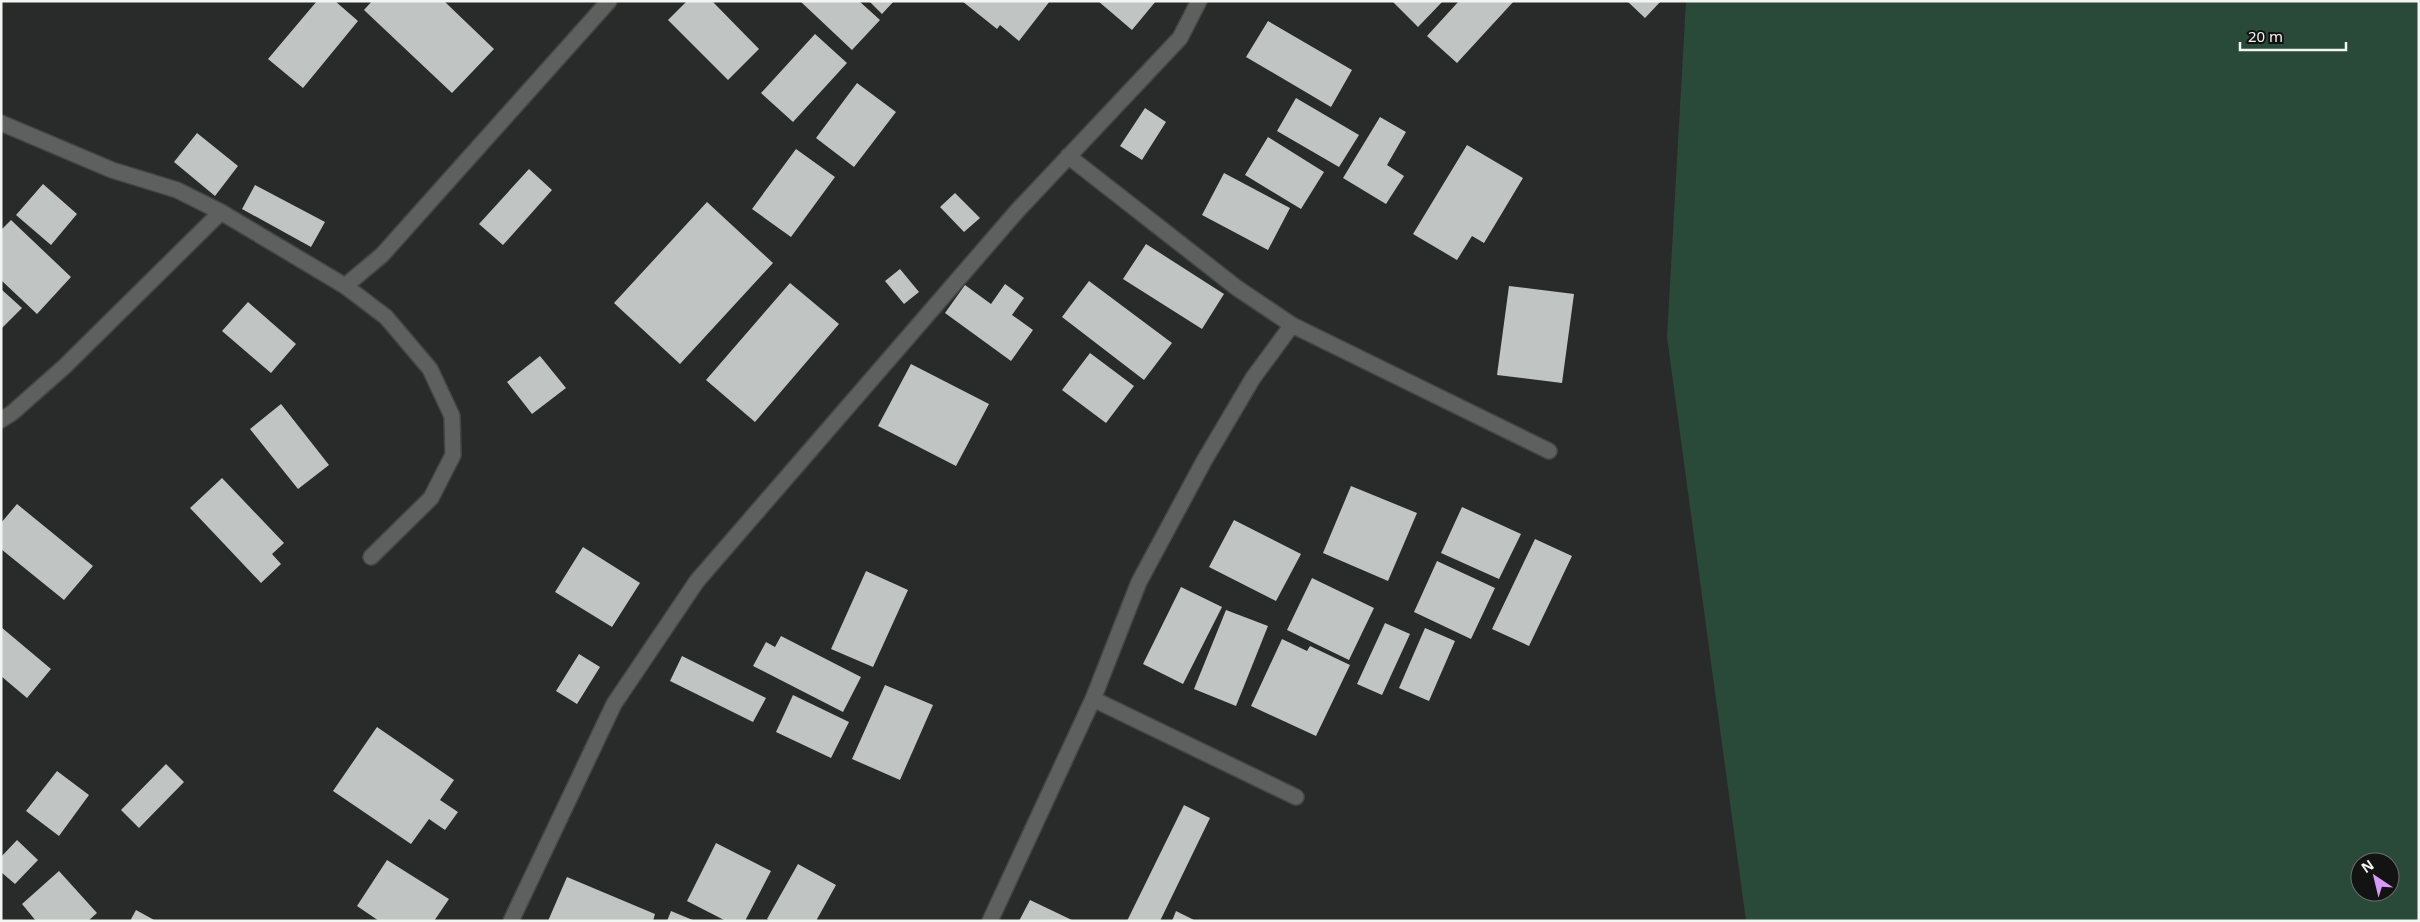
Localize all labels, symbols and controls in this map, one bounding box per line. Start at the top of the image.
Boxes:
scale bar [2240,20,2346,52]
text: 20 m [2248,26,2283,46]
north arrow [2350,852,2400,902]
text: N [2357,855,2377,877]

